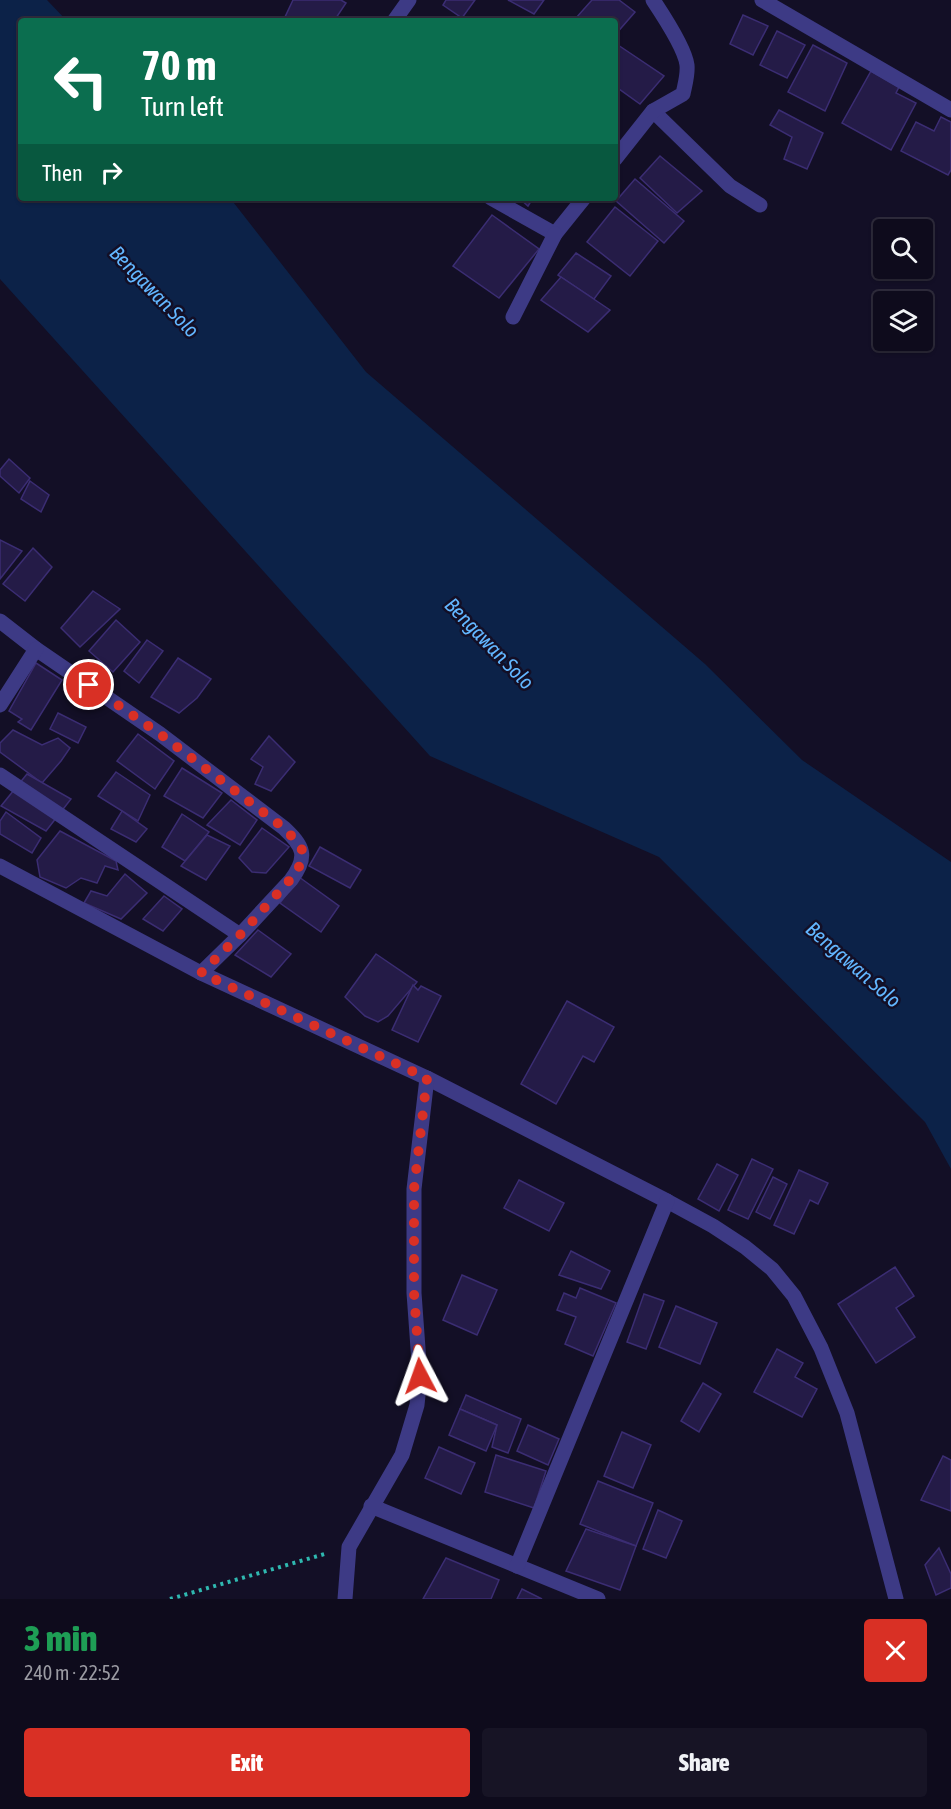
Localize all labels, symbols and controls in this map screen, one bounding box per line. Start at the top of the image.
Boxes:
text: 70 m [141,41,216,89]
icon: left [42,42,120,120]
text: Turn left [141,91,224,122]
icon: right [95,156,128,189]
text: Then [42,160,83,186]
map controls [873,219,933,351]
button: search [873,219,933,279]
water label: Bengawan Solo [105,240,205,342]
button: layers [873,291,933,351]
water label: Bengawan Solo [440,592,540,694]
pin [63,659,114,710]
icon: arrive [72,668,105,701]
water label: Bengawan Solo [802,916,906,1012]
position arrow [388,1344,452,1408]
text: 3 min [24,1617,98,1659]
button: close [864,1619,927,1682]
text: 240 m · 22:52 [24,1661,120,1684]
button: Exit [24,1728,470,1797]
button: Share [482,1728,927,1797]

